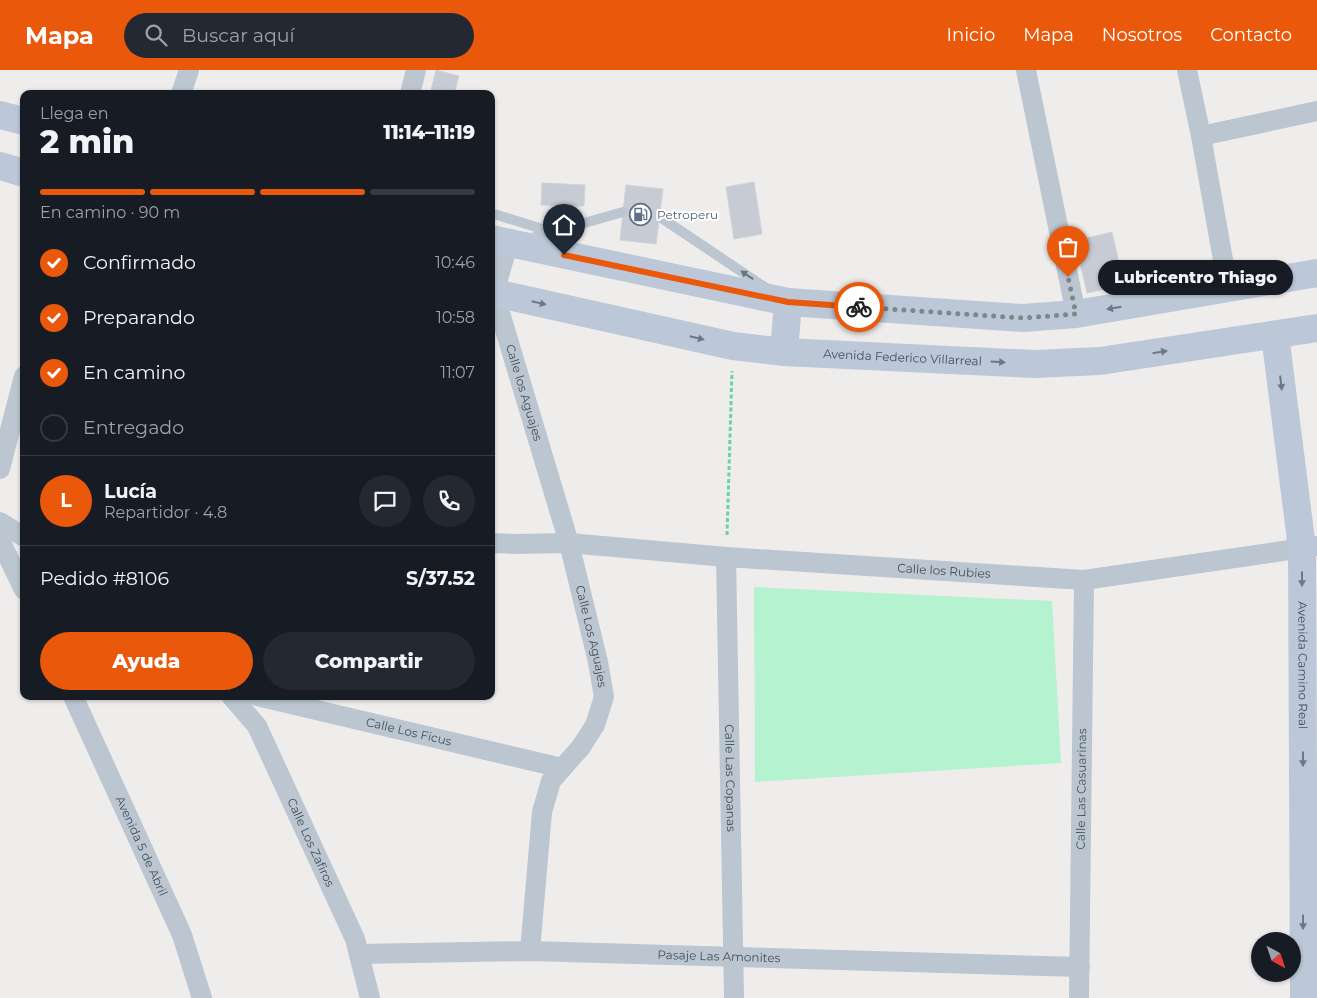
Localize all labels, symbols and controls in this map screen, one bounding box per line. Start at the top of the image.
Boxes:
search box [124,13,474,58]
text: Mapa [25,21,94,50]
icon: search [142,21,170,49]
text: Buscar aquí [182,24,295,47]
text: Inicio [947,24,995,46]
text: Mapa [1023,24,1074,46]
text: Nosotros [1102,24,1182,46]
text: Contacto [1210,24,1292,46]
text: Llega en [40,104,108,123]
text: 11:14–11:19 [383,121,475,144]
text: 2 min [40,122,134,161]
text: En camino · 90 m [40,203,180,222]
fuel station icon: Petroperu [629,203,653,227]
pin [543,204,585,255]
place label: Petroperu [657,207,718,222]
icon: home [550,211,578,239]
pin [1047,226,1089,277]
icon: bag [1054,233,1082,261]
icon: check [40,249,68,277]
text: Confirmado [83,251,196,274]
text: 10:46 [435,253,475,272]
callout: Lubricentro Thiago [1098,260,1293,294]
text: Lubricentro Thiago [1114,268,1277,287]
one-way arrow [741,270,754,280]
courier [834,282,884,332]
icon: bike [845,293,873,321]
one-way arrow [531,299,546,307]
icon: check [40,304,68,332]
one-way arrow [1105,304,1121,312]
text: Preparando [83,306,195,329]
text: 10:58 [436,308,475,327]
one-way arrow [690,334,705,342]
street label: Calle los Aguajes [503,342,546,443]
street label: Avenida Federico Villarreal [823,346,982,368]
one-way arrow [1153,348,1169,356]
icon: check [40,359,68,387]
one-way arrow [991,359,1007,367]
text: En camino [83,361,185,384]
text: 11:07 [440,363,475,382]
one-way arrow [1277,375,1285,391]
text: Entregado [83,416,184,439]
button: chat [359,475,411,527]
button: phone [423,475,475,527]
text: Lucía [104,480,157,503]
text: L [60,489,72,512]
text: Repartidor · 4.8 [104,503,227,522]
street label: Calle los Rubies [897,560,991,581]
text: Pedido #8106 [40,567,169,590]
text: S/37.52 [406,567,475,590]
one-way arrow [1298,571,1306,587]
street label: Calle Los Aguajes [573,584,610,689]
street label: Avenida Camino Real [1295,601,1311,729]
button: Ayuda [40,632,253,690]
button: Compartir [263,632,475,690]
street label: Calle Los Ficus [365,714,453,749]
street label: Calle Las Copanas [722,724,739,832]
street label: Calle Las Casuarinas [1073,728,1089,850]
one-way arrow [1299,751,1307,767]
street label: Avenida 5 de Abril [113,794,171,898]
street label: Calle Los Zafiros [284,796,338,889]
one-way arrow [1299,914,1307,930]
north arrow [1251,932,1301,982]
map controls [1251,932,1301,982]
street label: Pasaje Las Amonites [657,947,781,965]

